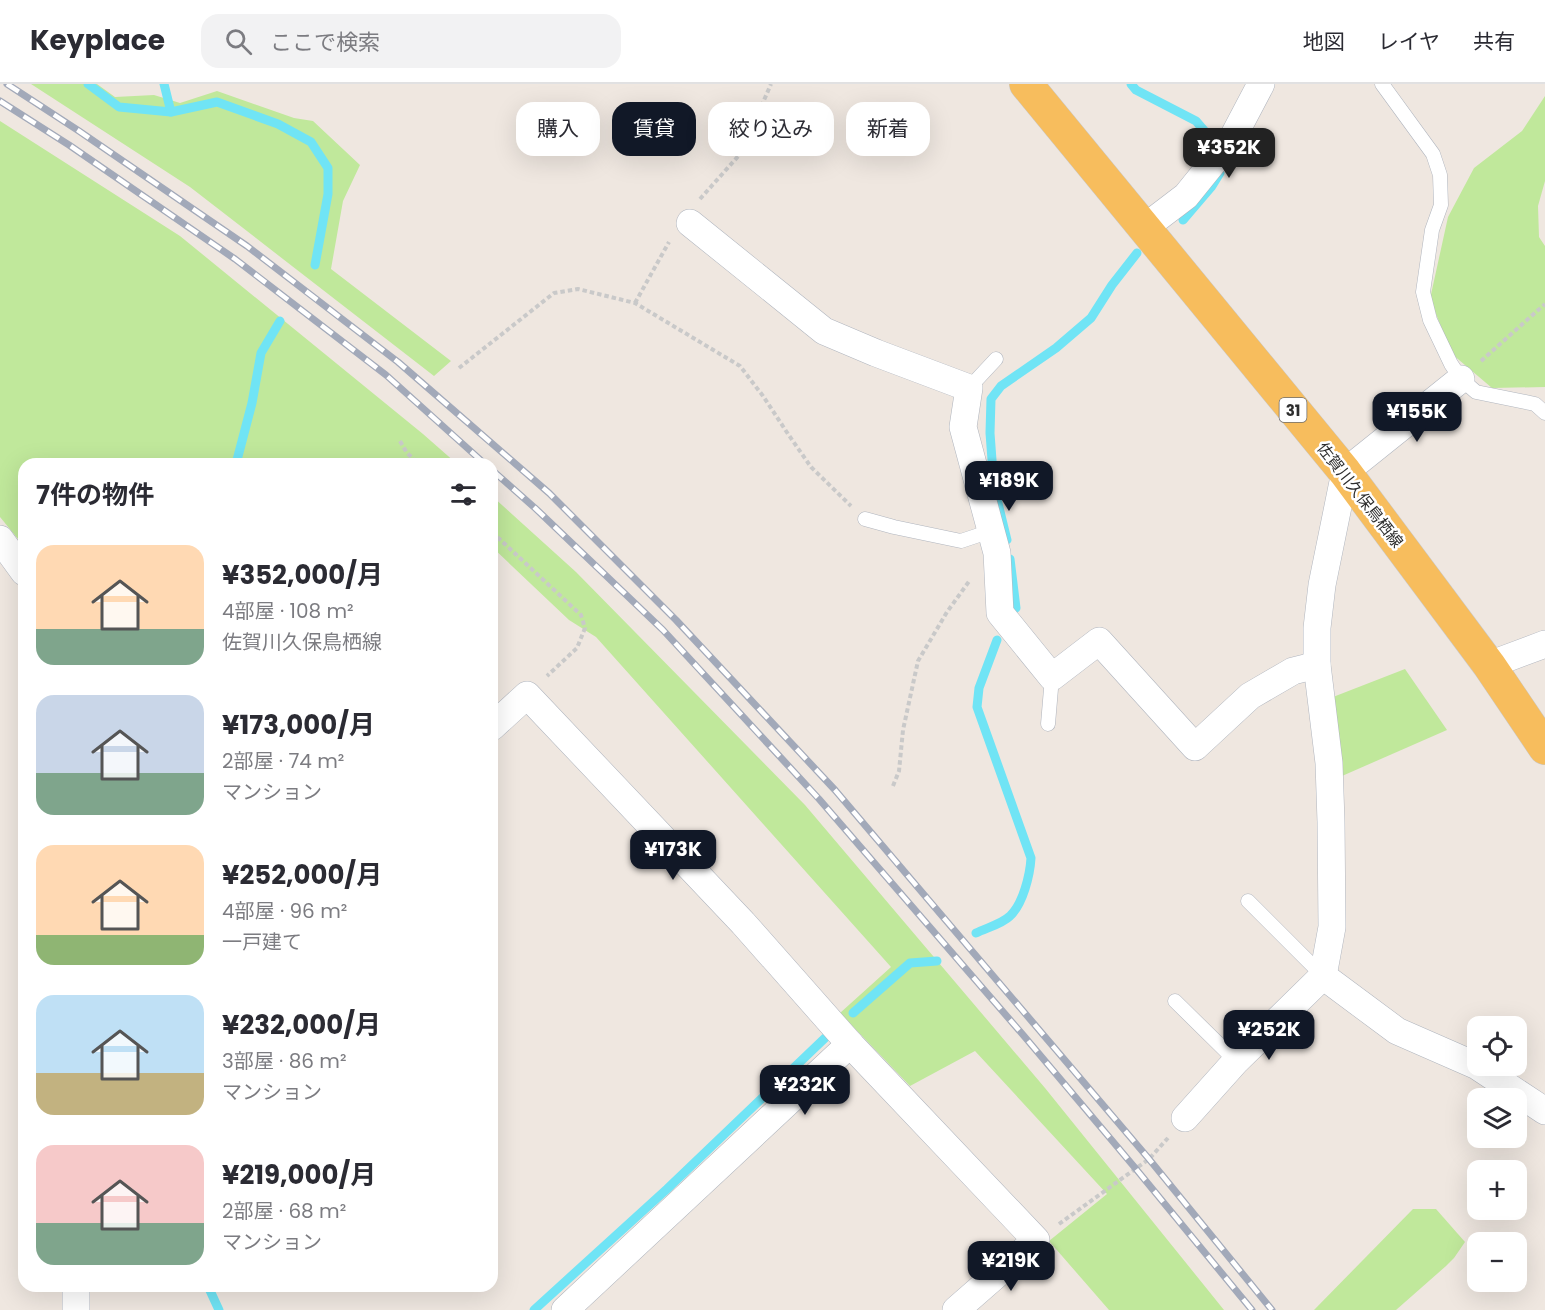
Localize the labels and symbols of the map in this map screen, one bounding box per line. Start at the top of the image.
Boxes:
pin: ¥352K [1187,128,1271,179]
pin: ¥155K [1375,392,1459,443]
road number: 31 [1280,398,1306,422]
street label: 佐賀川久保鳥栖線 [1312,437,1408,553]
pin: ¥189K [967,461,1051,512]
pin: ¥173K [631,830,715,881]
pin: ¥252K [1227,1010,1311,1061]
pin: ¥232K [763,1065,847,1116]
pin: ¥219K [969,1241,1053,1292]

